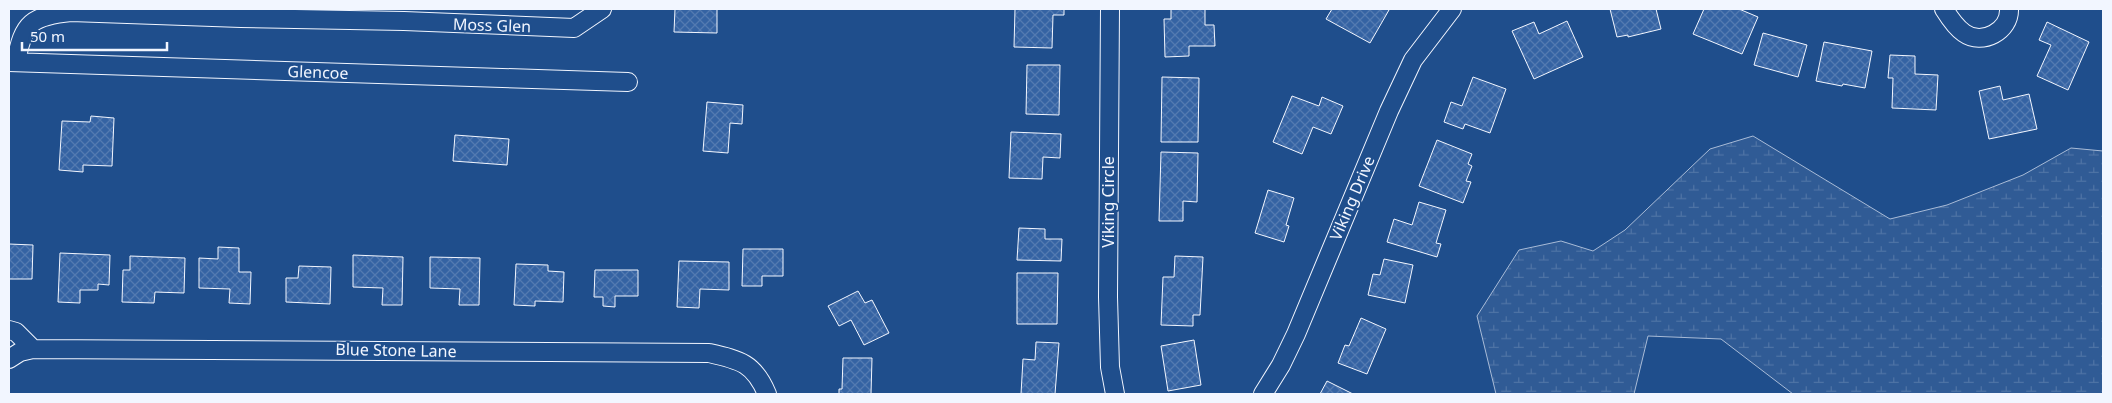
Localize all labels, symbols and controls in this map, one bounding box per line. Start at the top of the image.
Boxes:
street label: Moss Glen [452,13,532,37]
scale bar [22,20,168,52]
text: 50 m [30,26,65,46]
street label: Glencoe [287,60,349,84]
street label: Viking Drive [1324,152,1380,244]
street label: Viking Circle [1097,156,1119,248]
street label: Blue Stone Lane [335,338,457,362]

